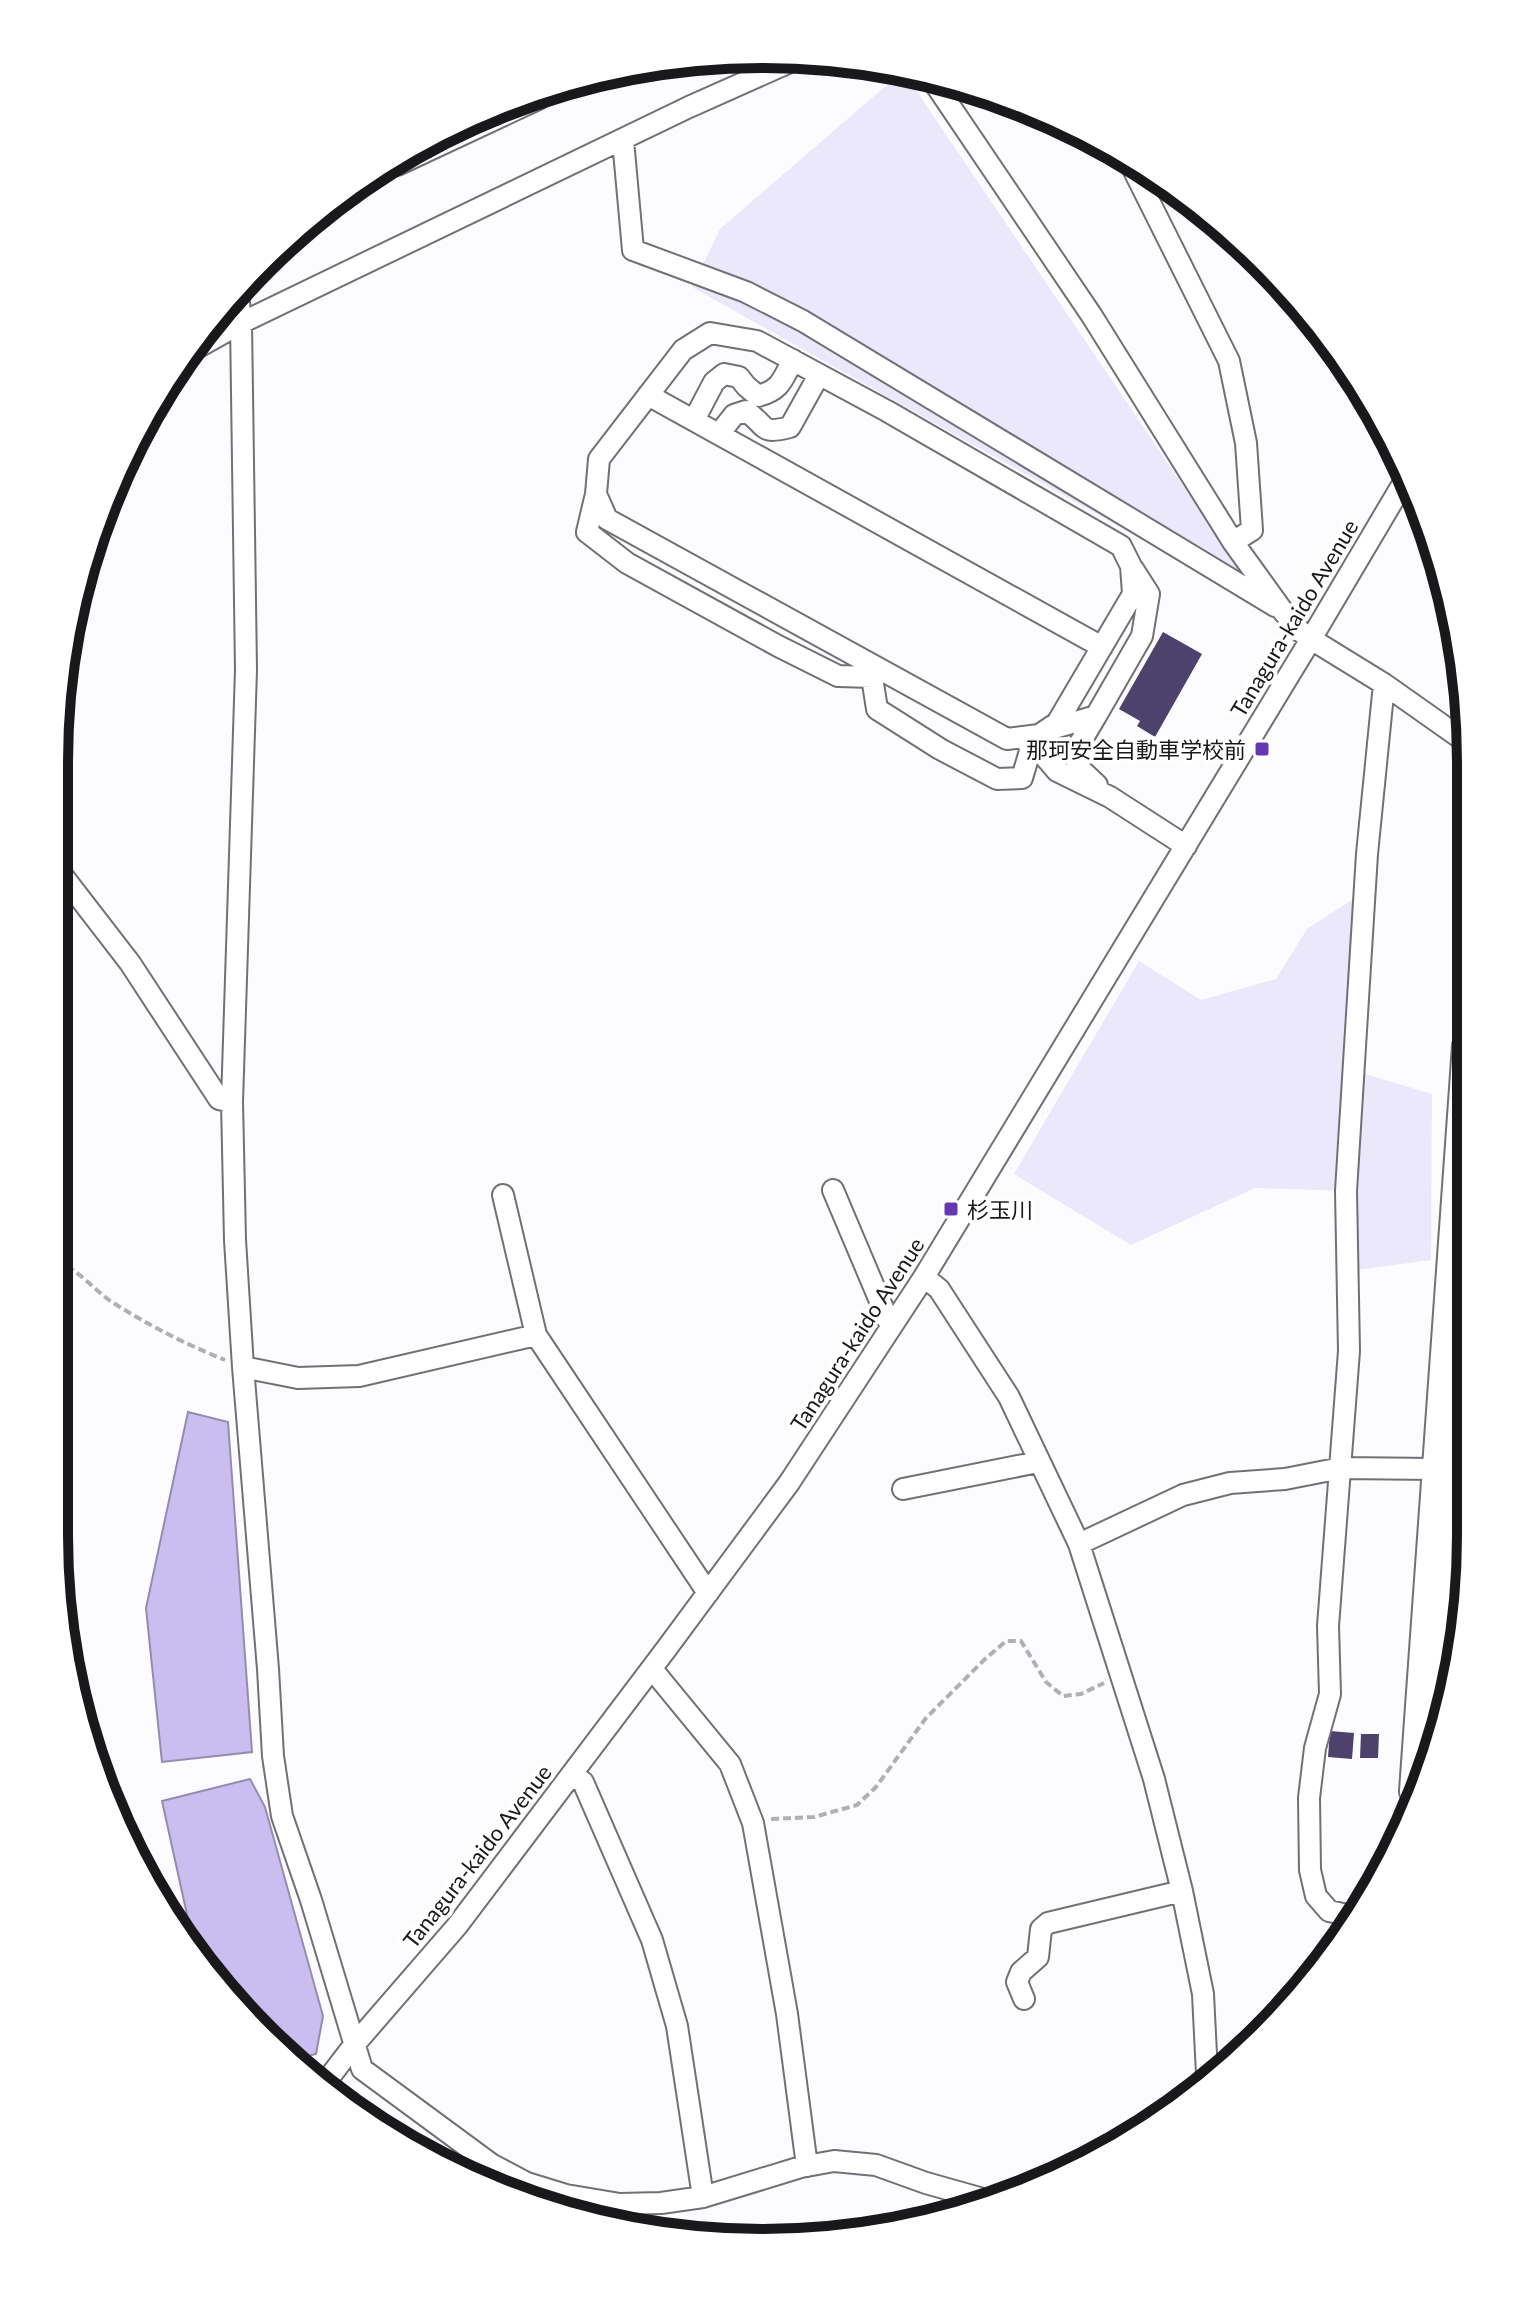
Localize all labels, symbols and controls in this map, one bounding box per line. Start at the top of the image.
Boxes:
street label: Tanagura-kaido Avenue [1224,515,1364,721]
place label: 那珂安全自動車学校前 [1026,736,1246,763]
marker: 那珂安全自動車学校前 [1253,740,1271,758]
place label: 杉玉川 [967,1196,1033,1223]
marker: 杉玉川 [942,1200,960,1218]
street label: Tanagura-kaido Avenue [784,1232,930,1436]
street label: Tanagura-kaido Avenue [397,1759,557,1953]

